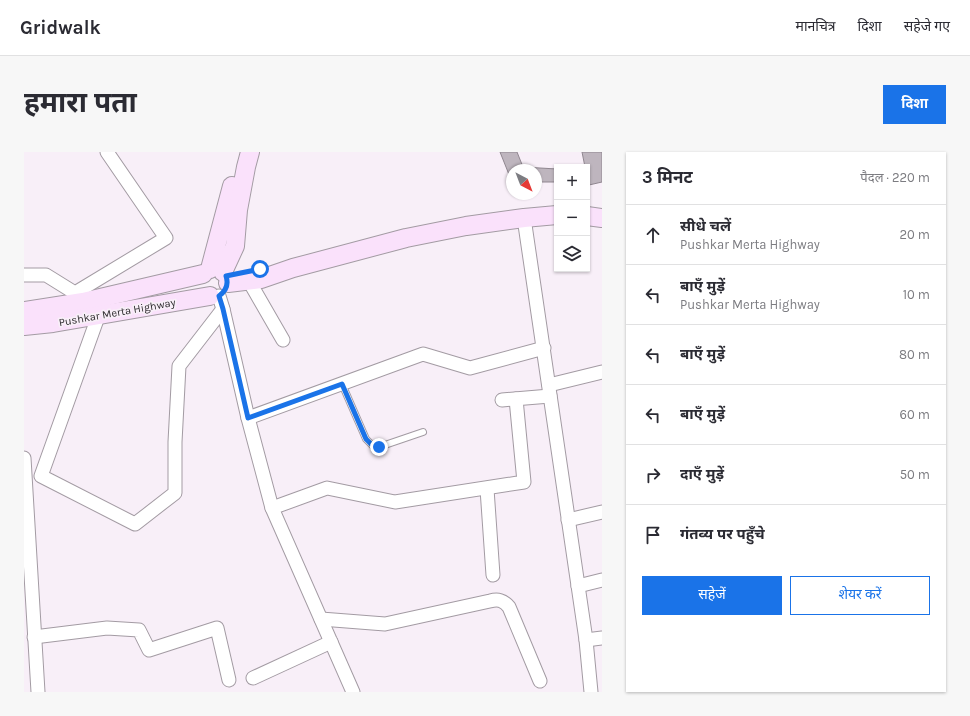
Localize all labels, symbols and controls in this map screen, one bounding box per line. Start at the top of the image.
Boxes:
text: Gridwalk [20,17,101,39]
text: मानचित्र [796,18,836,35]
text: दिशा [858,18,882,35]
text: सहेजे गए [904,18,950,35]
button: दिशा [883,85,946,124]
text: हमारा पता [24,86,137,119]
north arrow [506,164,542,200]
map controls [554,164,590,272]
button: + [554,164,590,200]
text: 3 मिनट [642,167,693,187]
text: पैदल · 220 m [860,170,930,185]
button: − [554,200,590,236]
text: सीधे चलें [680,217,731,235]
icon: ahead [642,224,664,246]
text: 20 m [900,227,930,242]
button: layers [554,236,590,272]
text: Pushkar Merta Highway [680,237,820,252]
route start [251,260,269,278]
text: बाएँ मुड़ें [680,277,725,295]
icon: left [642,284,664,306]
text: 10 m [903,287,930,302]
street label: Pushkar Merta Highway [58,296,177,329]
text: Pushkar Merta Highway [680,297,820,312]
icon: left [642,344,664,366]
text: बाएँ मुड़ें [680,345,725,363]
text: 80 m [899,347,930,362]
icon: left [642,404,664,426]
text: बाएँ मुड़ें [680,405,725,423]
text: 60 m [900,407,930,422]
route end [370,438,388,456]
icon: right [642,464,664,486]
text: दाएँ मुड़ें [680,465,724,483]
text: 50 m [900,467,930,482]
icon: arrive [642,524,664,546]
text: गंतव्य पर पहुँचे [680,525,765,543]
button: सहेजें [642,576,782,615]
button: शेयर करें [790,576,930,615]

